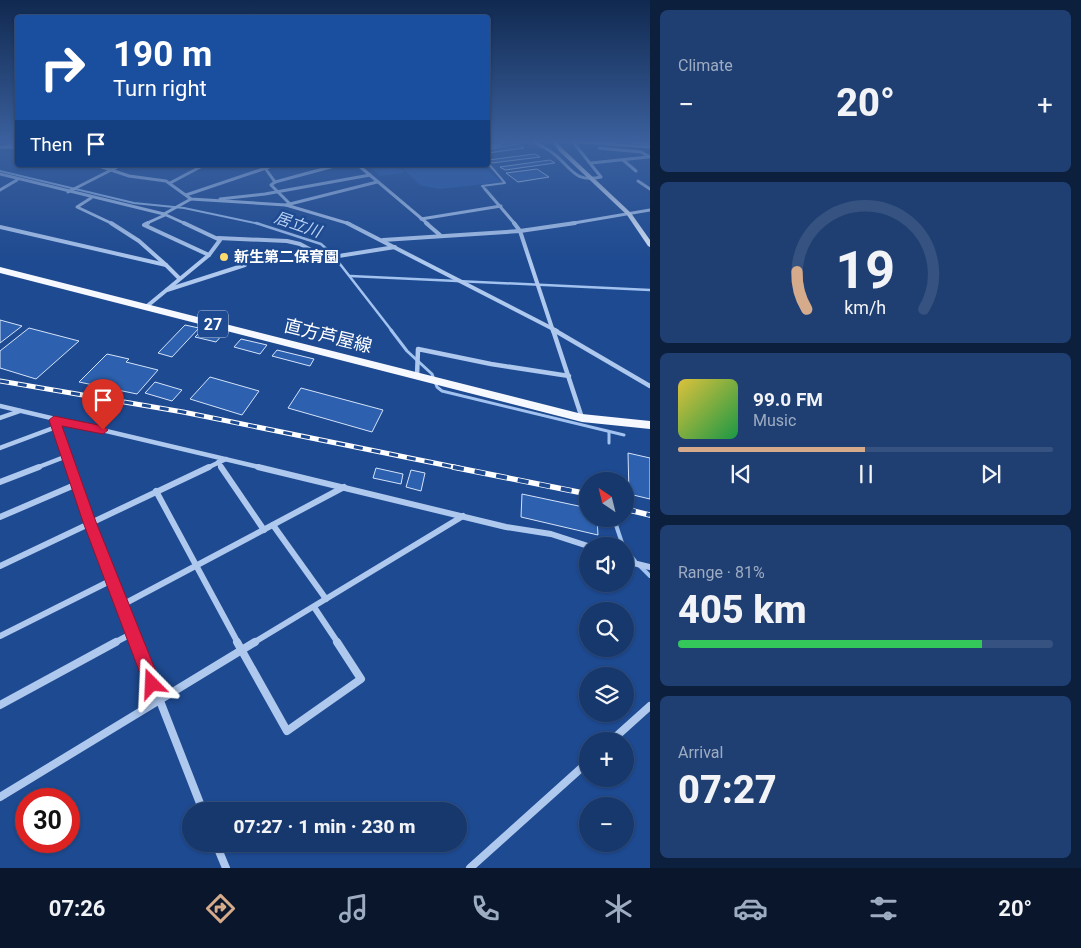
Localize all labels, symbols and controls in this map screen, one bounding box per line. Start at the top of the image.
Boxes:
text: 190 m [113,34,212,75]
icon: right [30,35,95,100]
text: Climate [678,56,733,75]
text: Turn right [113,76,207,101]
text: 20° [836,81,895,125]
text: − [678,88,694,121]
text: + [1037,88,1053,121]
icon: arrive [82,130,110,158]
text: Then [30,133,72,156]
water label: 居立川 [272,208,326,242]
text: 19 [836,240,895,301]
place label: 新生第二保育園 [234,248,339,266]
marker: 新生第二保育園 [218,251,230,263]
text: km/h [845,297,886,318]
road number: 27 [198,310,228,338]
street label: 直方芦屋線 [282,314,374,357]
pin [82,379,124,430]
icon: arrive [89,386,117,414]
text: 99.0 FM [753,388,823,411]
text: Music [753,411,796,430]
icon: previous [727,460,755,488]
icon: pause [852,460,880,488]
icon: next [977,460,1005,488]
north arrow [579,472,634,528]
map controls [579,472,634,852]
button: sound [579,537,634,592]
text: Range · 81% [678,563,765,582]
text: 405 km [678,588,807,632]
button: search [579,602,634,657]
position arrow [125,657,177,709]
button: layers [579,667,634,722]
button: + [579,732,634,787]
text: Arrival [678,743,723,762]
text: 07:27 [678,768,777,812]
speed limit sign: 30 [15,788,80,853]
button: − [579,797,634,852]
text: 07:27 · 1 min · 230 m [233,815,416,838]
icon: directions [203,891,238,926]
icon: music [336,891,371,926]
icon: phone [468,891,503,926]
icon: climate [601,891,636,926]
icon: car [733,891,768,926]
icon: filters [866,891,901,926]
text: 07:26 [49,896,105,921]
text: 20° [998,896,1032,921]

